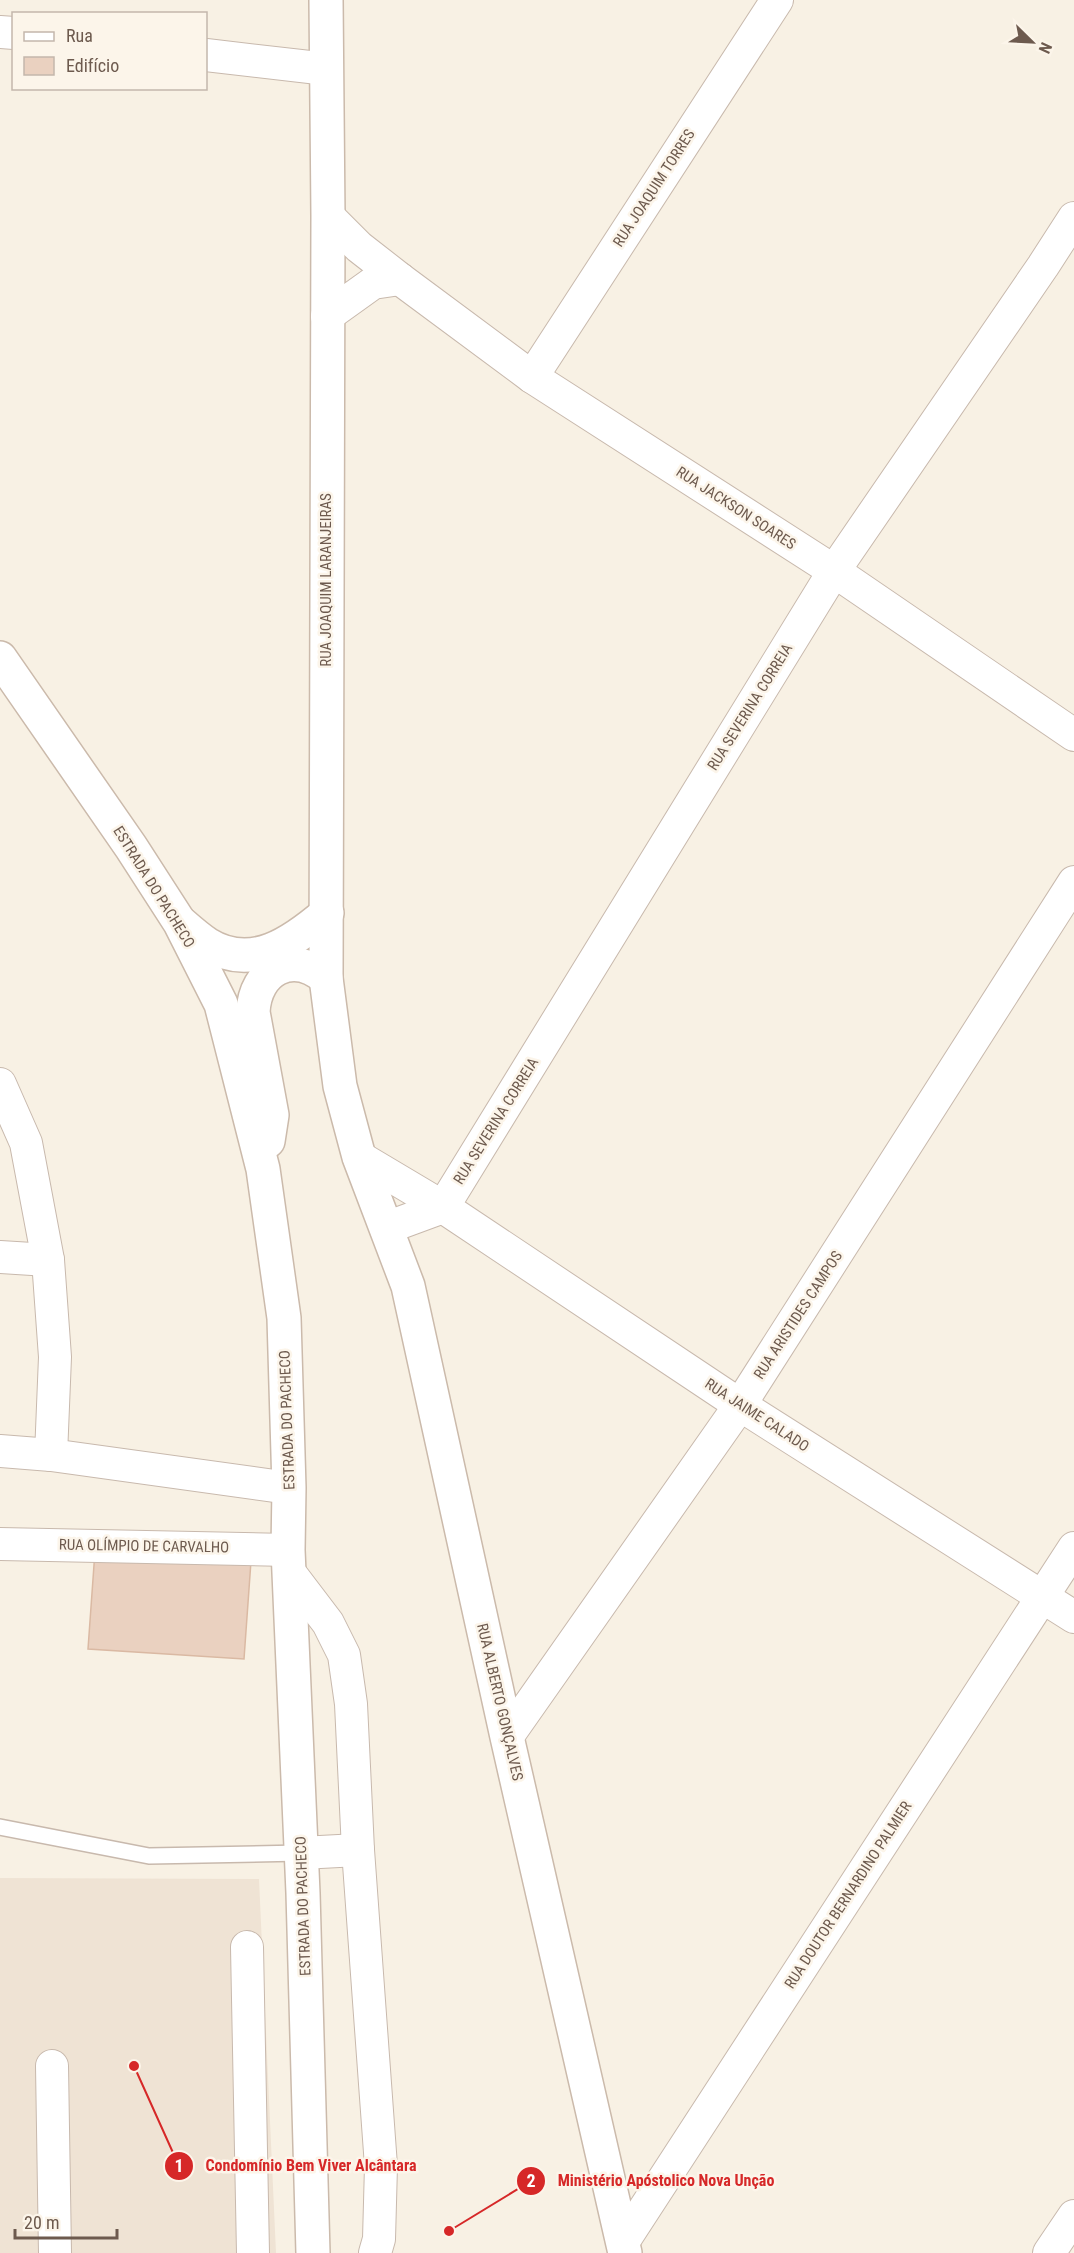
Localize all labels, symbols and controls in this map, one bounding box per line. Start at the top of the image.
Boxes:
legend [12,12,207,90]
north arrow [1002,12,1062,72]
text: Rua [66,25,93,46]
text: N [1035,40,1056,56]
text: Edifício [66,55,119,76]
street label: RUA JOAQUIM TORRES [609,126,699,250]
street label: RUA JACKSON SOARES [673,463,799,553]
street label: RUA JOAQUIM LARANJEIRAS [317,493,335,667]
street label: RUA SEVERINA CORREIA [704,640,797,774]
street label: ESTRADA DO PACHECO [109,823,199,951]
street label: RUA SEVERINA CORREIA [450,1054,543,1188]
street label: RUA ARISTIDES CAMPOS [750,1247,846,1382]
street label: ESTRADA DO PACHECO [276,1350,298,1490]
street label: RUA JAIME CALADO [701,1375,813,1455]
street label: RUA OLÍMPIO DE CARVALHO [59,1536,229,1556]
street label: RUA ALBERTO GONÇALVES [473,1622,527,1783]
street label: RUA DOUTOR BERNARDINO PALMIER [781,1798,915,1992]
street label: ESTRADA DO PACHECO [292,1836,314,1976]
callout: Condomínio Bem Viver Alcântara [164,2149,429,2183]
text: 1 [174,2155,184,2176]
text: Condomínio Bem Viver Alcântara [205,2156,417,2175]
callout: Ministério Apóstolico Nova Unção [516,2164,786,2198]
text: 2 [526,2170,536,2191]
text: Ministério Apóstolico Nova Unção [558,2171,774,2190]
scale bar [15,2202,117,2240]
text: 20 m [24,2212,59,2233]

